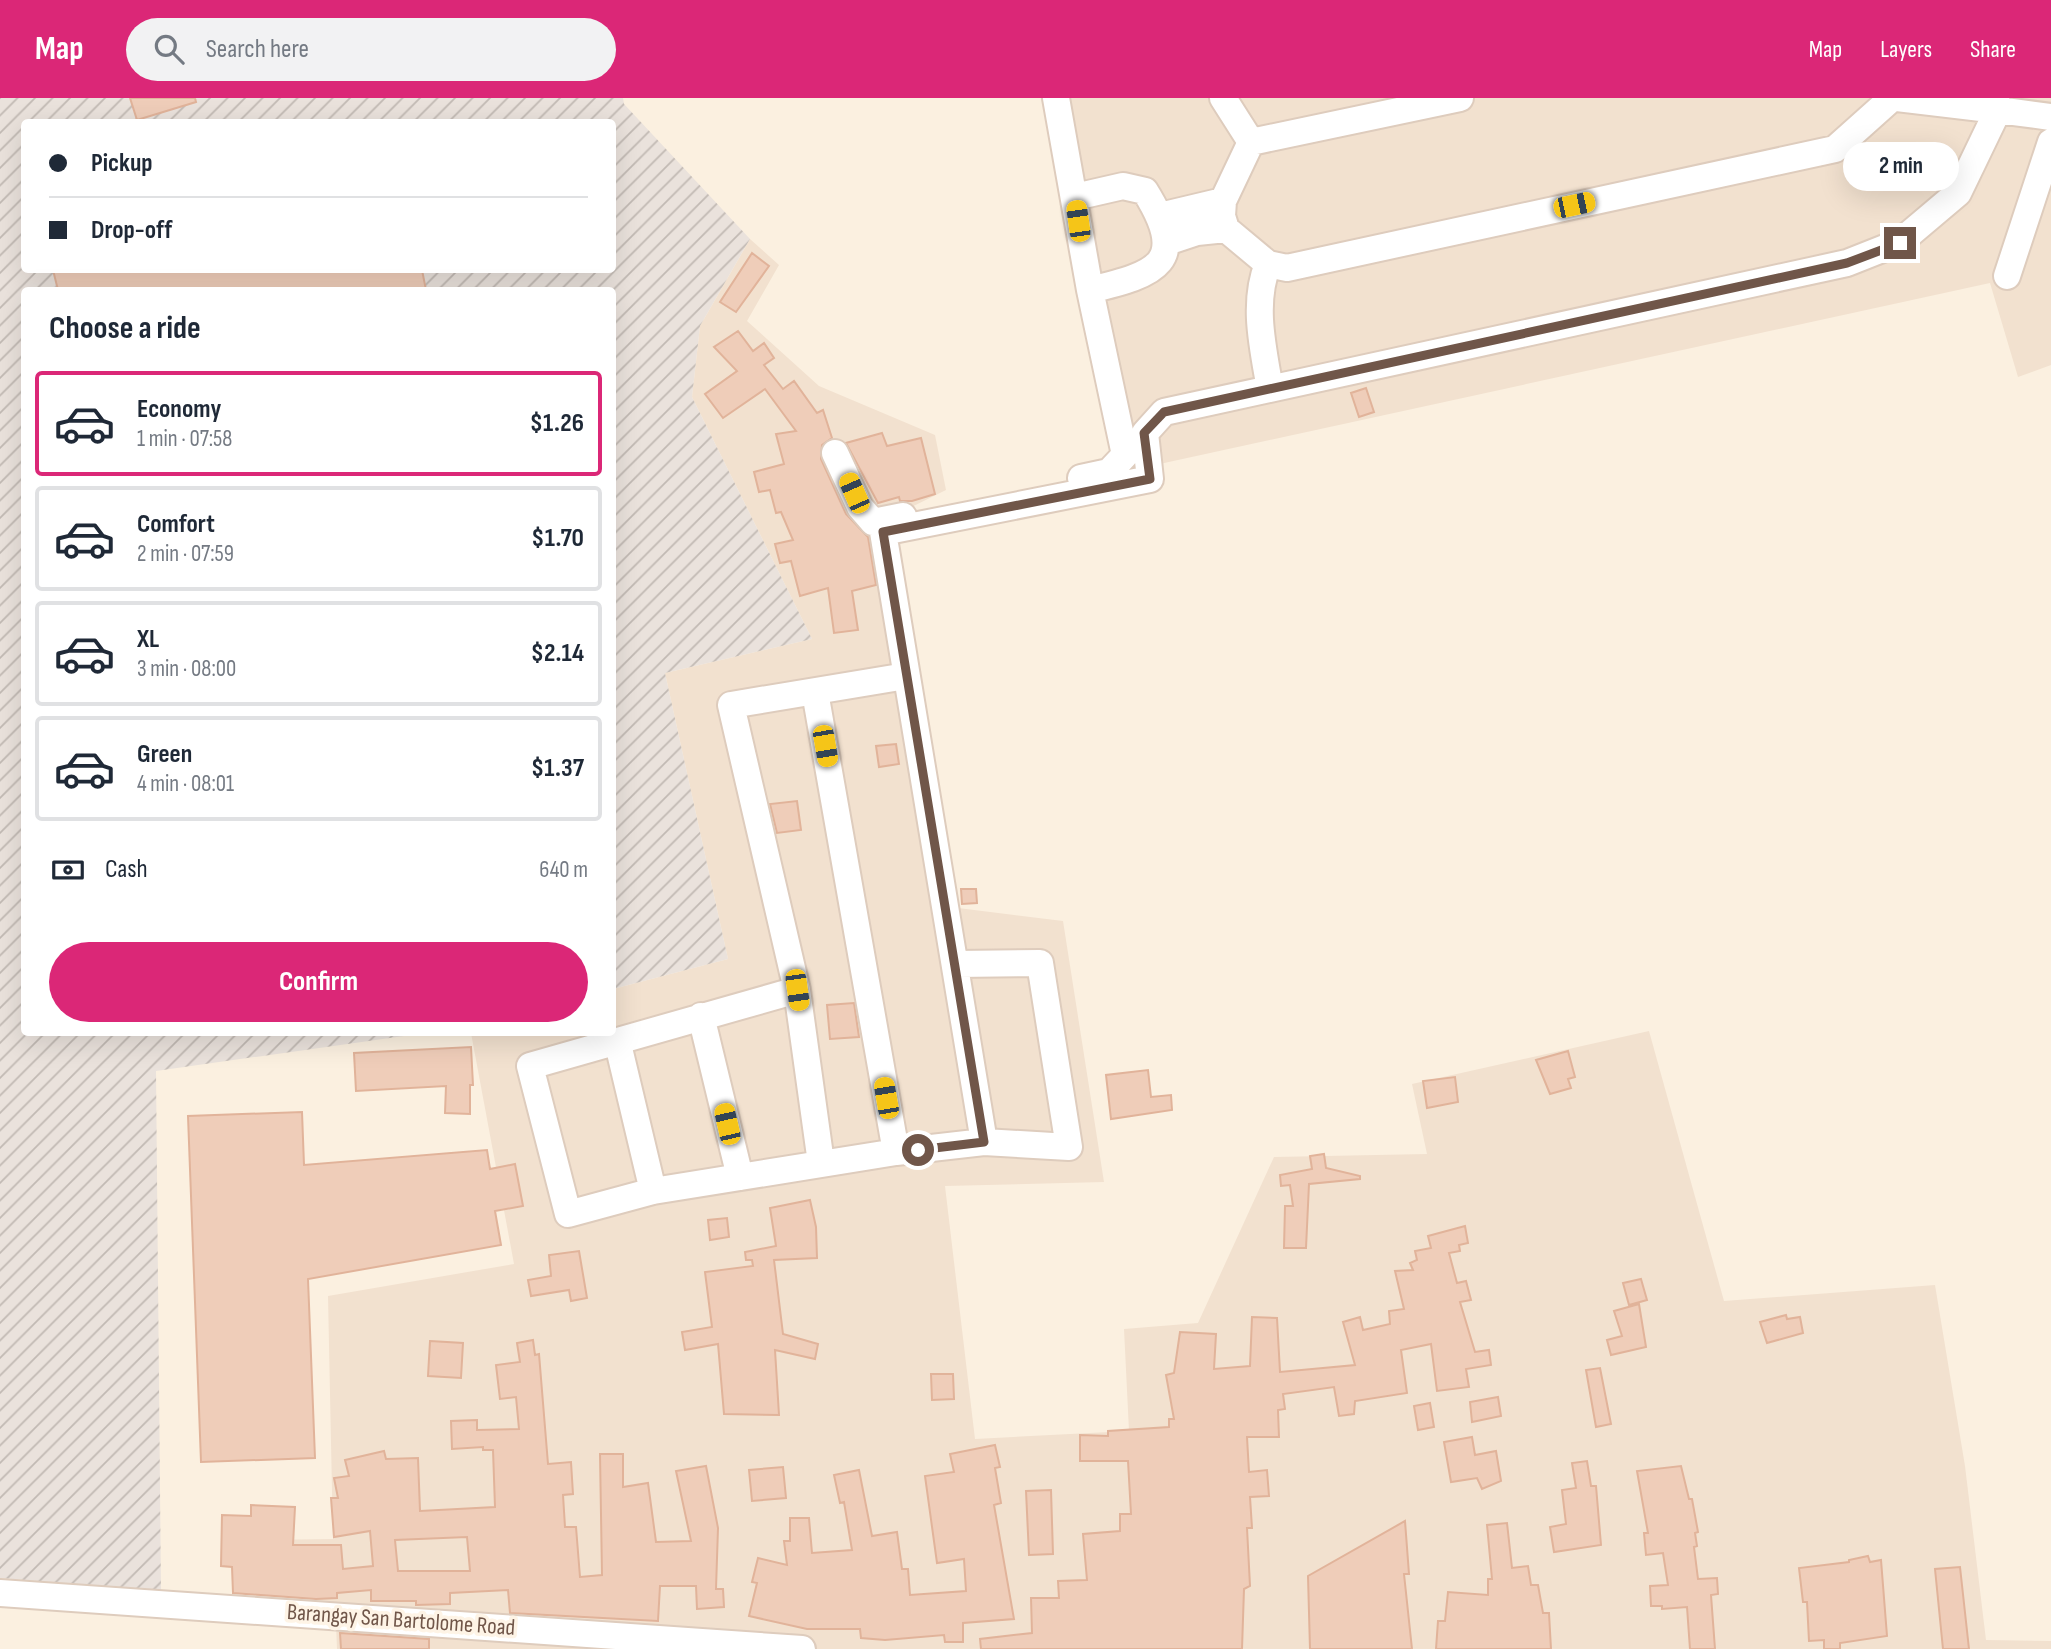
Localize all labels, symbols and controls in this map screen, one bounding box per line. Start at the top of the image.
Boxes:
search box [126,18,616,81]
text: Map [35,29,84,69]
icon: search [150,30,188,68]
text: Search here [206,34,309,65]
text: Map [1809,35,1842,64]
text: Layers [1880,35,1932,64]
text: Share [1970,35,2016,64]
callout: 2 min [1842,142,1958,190]
text: Pickup [91,148,153,179]
text: 2 min [1879,152,1923,180]
car [1552,190,1597,220]
car [1065,199,1092,243]
text: Drop-off [91,215,172,246]
route end [1884,227,1916,259]
text: Choose a ride [49,309,201,348]
icon: car [53,392,116,455]
text: Economy [137,394,221,425]
text: $1.26 [530,408,584,439]
text: 1 min · 07:58 [137,425,232,453]
car [836,470,873,516]
icon: car [53,507,116,570]
text: Comfort [137,509,215,540]
text: $1.70 [531,523,584,554]
text: 2 min · 07:59 [137,540,234,568]
icon: car [53,622,116,685]
text: XL [137,624,159,655]
text: $2.14 [531,638,584,669]
text: 3 min · 08:00 [137,655,236,683]
car [812,723,839,769]
icon: car [53,737,116,800]
text: Green [137,739,192,770]
text: $1.37 [531,753,584,784]
text: 4 min · 08:01 [137,770,234,798]
icon: cash [49,851,87,889]
text: Cash [105,854,148,885]
text: 640 m [539,856,588,884]
button: Confirm [49,942,588,1022]
car [784,968,811,1012]
car [873,1075,900,1121]
car [713,1101,742,1147]
route start [902,1134,934,1166]
street label: Barangay San Bartolome Road [286,1598,516,1642]

